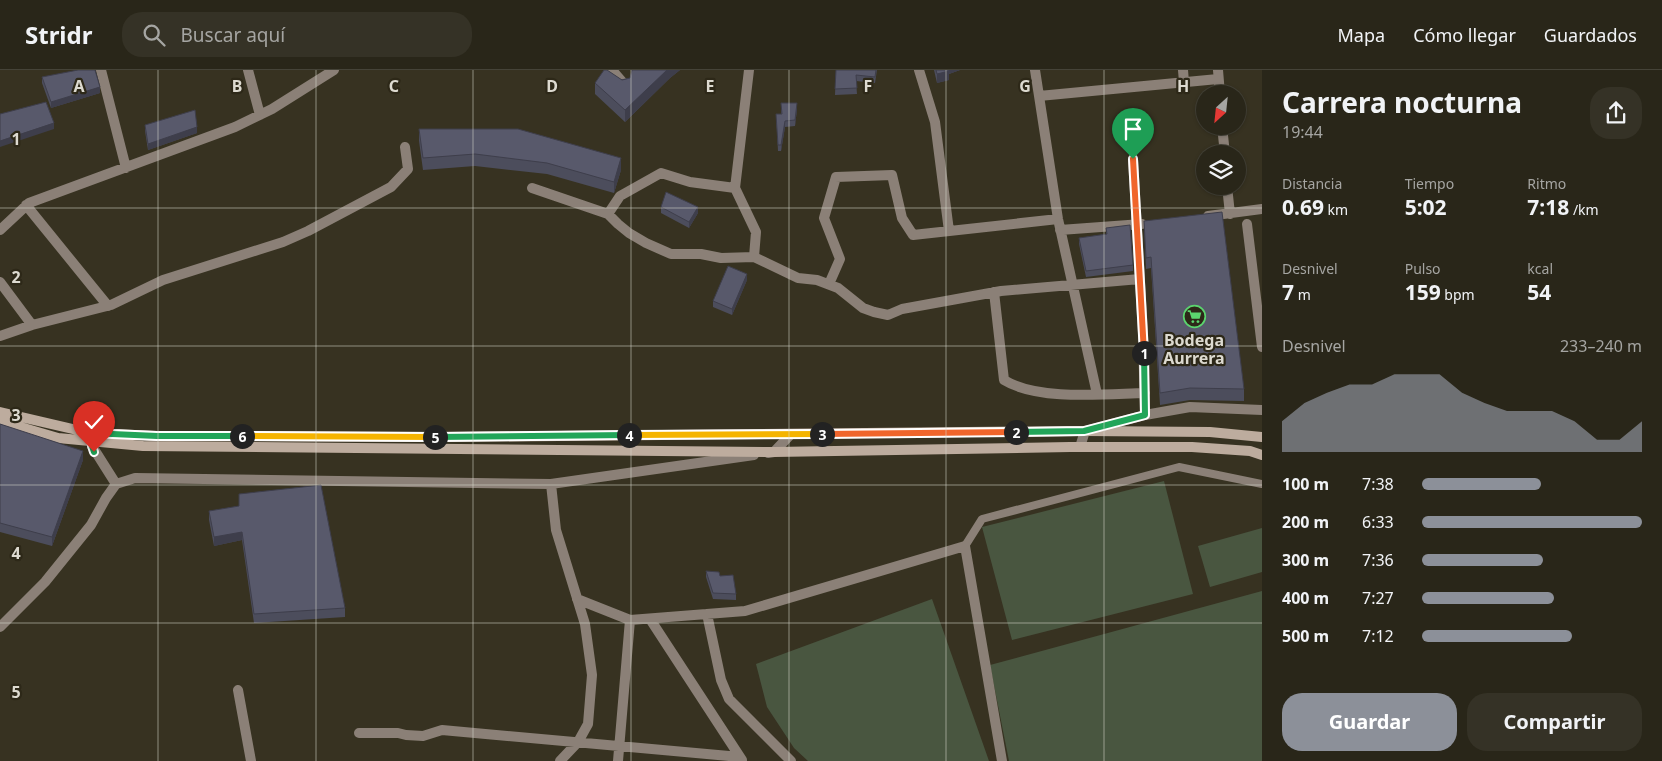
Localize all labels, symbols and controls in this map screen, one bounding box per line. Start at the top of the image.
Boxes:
search box [122,12,472,57]
text: Stridr [25,18,92,51]
icon: search [140,21,168,49]
text: Buscar aquí [180,22,285,48]
text: Mapa [1338,23,1385,47]
text: Cómo llegar [1413,23,1516,47]
text: Guardados [1544,23,1637,47]
text: A [73,75,85,97]
text: B [232,75,242,97]
text: C [389,75,399,97]
text: D [546,75,558,97]
text: E [706,75,715,97]
text: F [864,75,872,97]
text: G [1019,75,1031,97]
text: H [1177,75,1189,97]
text: Carrera nocturna [1282,83,1522,121]
north arrow [1196,85,1246,135]
map controls [1196,85,1246,195]
button: share [1590,87,1642,139]
pin [1112,108,1154,159]
icon: arrive [1119,115,1147,143]
text: 19:44 [1282,121,1323,143]
text: 1 [11,128,21,150]
button: layers [1196,145,1246,195]
text: Distancia [1282,174,1342,193]
text: Tiempo [1405,174,1454,193]
text: Ritmo [1527,174,1566,193]
text: 0.69 [1282,193,1324,221]
text: 5:02 [1405,193,1447,221]
text: 7:18 [1527,193,1569,221]
text: km [1324,200,1348,219]
text: /km [1569,200,1599,219]
text: Desnivel [1282,259,1338,278]
text: Pulso [1405,259,1441,278]
text: kcal [1527,259,1553,278]
text: 2 [11,266,21,288]
text: 7 [1282,278,1294,306]
text: 159 [1405,278,1441,306]
text: 54 [1527,278,1551,306]
text: m [1294,285,1311,304]
text: bpm [1441,285,1475,304]
supermarket icon: Bodega Aurrera [1182,304,1206,328]
place label: Bodega Aurrera [1163,329,1225,369]
text: Desnivel [1282,335,1346,357]
text: 233–240 m [1560,335,1642,357]
pin: 1 [1132,340,1156,366]
text: 1 [1140,344,1149,363]
pin [73,401,115,452]
text: 3 [11,404,21,426]
icon: check [80,408,108,436]
pin: 2 [1004,420,1028,444]
pin: 4 [616,422,642,448]
pin: 3 [810,422,834,446]
text: 2 [1012,423,1021,442]
pin: 6 [230,424,254,448]
pin: 5 [422,424,448,450]
text: 3 [818,425,827,444]
text: 4 [625,426,634,445]
text: 6 [238,427,247,446]
text: 5 [431,428,440,447]
text: 100 m [1282,473,1329,495]
text: 7:38 [1362,473,1394,495]
text: 200 m [1282,511,1329,533]
text: 6:33 [1362,511,1394,533]
text: 4 [11,542,21,564]
text: 300 m [1282,549,1329,571]
text: 7:36 [1362,549,1394,571]
text: 400 m [1282,587,1329,609]
text: 7:27 [1362,587,1394,609]
text: 500 m [1282,625,1329,647]
text: 7:12 [1362,625,1394,647]
text: 5 [11,681,21,703]
button: Guardar [1282,693,1457,751]
button: Compartir [1467,693,1642,751]

